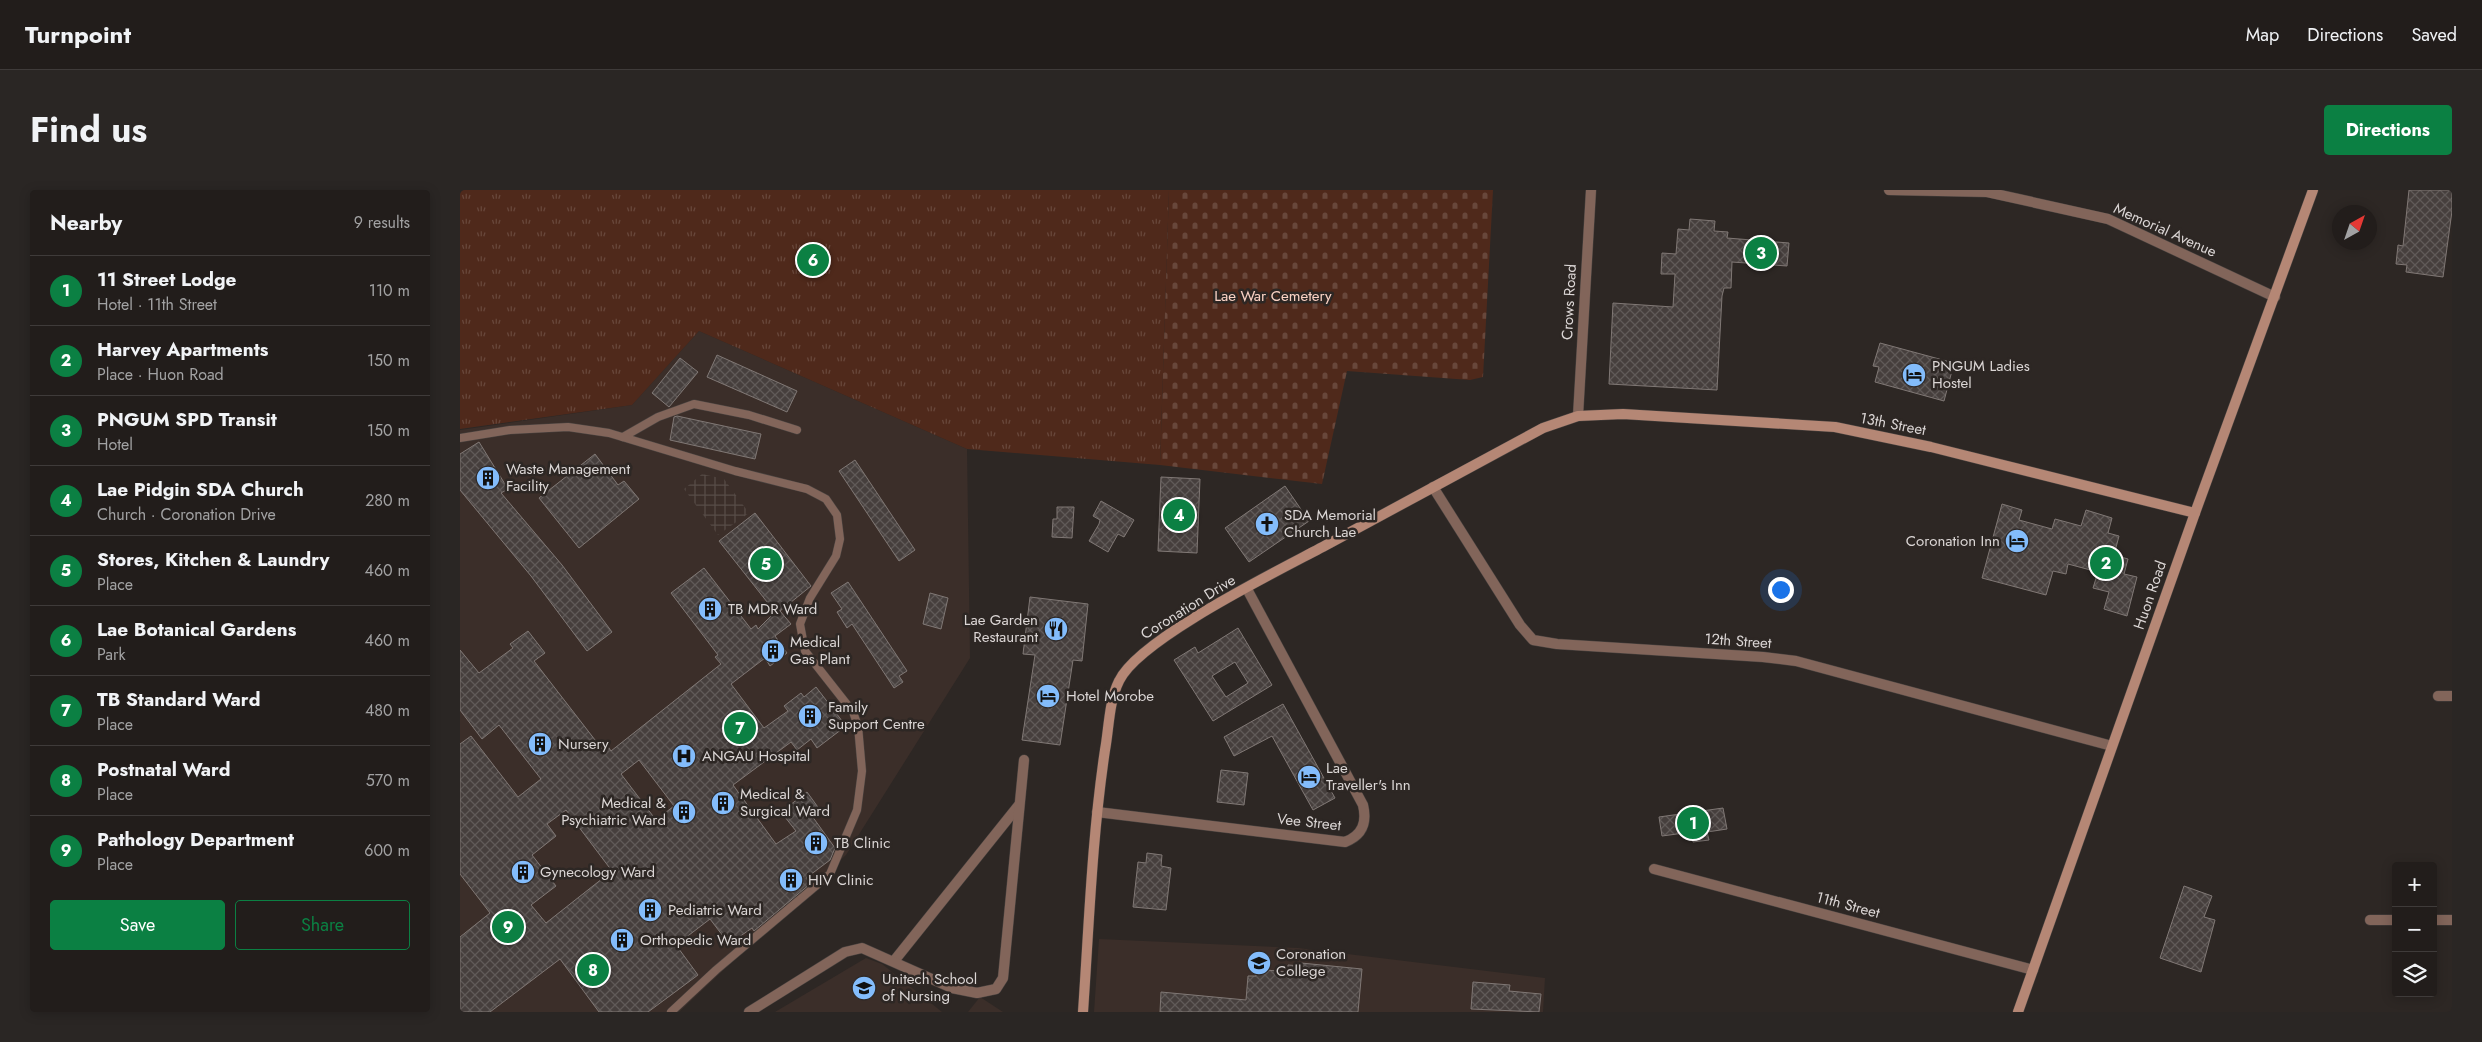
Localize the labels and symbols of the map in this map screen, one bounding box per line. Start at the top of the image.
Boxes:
street label: Memorial Avenue [2110,197,2220,263]
north arrow [2332,205,2377,250]
pin: 3 [1745,234,1777,272]
pin: 6 [797,241,829,279]
street label: Crows Road [1556,263,1582,341]
park label: Lae War Cemetery [1214,285,1332,307]
place label: PNGUM Ladies Hostel [1932,355,2030,394]
hotel icon: PNGUM Ladies Hostel [1901,362,1927,388]
street label: 13th Street [1858,407,1928,441]
place label: Waste Management Facility [506,458,630,497]
building icon: Waste Management Facility [475,465,501,491]
pin: 4 [1163,496,1195,534]
place label: SDA Memorial Church Lae [1284,504,1376,543]
church icon: SDA Memorial Church Lae [1254,511,1280,537]
hotel icon: Coronation Inn [2004,528,2030,554]
place label: Coronation Inn [1906,530,2000,552]
pin: 2 [2090,544,2122,582]
pin: 5 [750,545,782,583]
street label: Huon Road [2128,558,2172,632]
street label: Coronation Drive [1136,569,1240,645]
your location [1768,577,1794,603]
building icon: TB MDR Ward [697,596,723,622]
place label: TB MDR Ward [728,598,817,620]
place label: Lae Garden Restaurant [964,609,1038,648]
restaurant icon: Lae Garden Restaurant [1043,616,1069,642]
street label: 12th Street [1704,628,1773,654]
place label: Medical Gas Plant [790,631,850,670]
building icon: Medical Gas Plant [760,638,786,664]
hotel icon: Hotel Morobe [1035,683,1061,709]
place label: Hotel Morobe [1066,685,1154,707]
place label: Family Support Centre [828,696,925,735]
building icon: Family Support Centre [797,703,823,729]
pin: 7 [724,709,756,747]
building icon: Nursery [527,731,553,757]
place label: Nursery [558,733,609,755]
hospital icon: ANGAU Hospital [671,743,697,769]
place label: ANGAU Hospital [702,745,810,767]
place label: Lae Traveller's Inn [1326,757,1411,796]
hotel icon: Lae Traveller's Inn [1296,764,1322,790]
place label: Medical & Surgical Ward [740,783,830,822]
building icon: Medical & Surgical Ward [710,790,736,816]
place label: Medical & Psychiatric Ward [561,792,666,831]
building icon: Medical & Psychiatric Ward [671,799,697,825]
pin: 1 [1677,804,1709,842]
street label: Vee Street [1276,808,1343,836]
building icon: TB Clinic [803,830,829,856]
place label: TB Clinic [834,832,890,854]
building icon: Gynecology Ward [510,859,536,885]
place label: Gynecology Ward [540,861,655,883]
building icon: HIV Clinic [778,867,804,893]
place label: HIV Clinic [808,869,873,891]
street label: 11th Street [1814,886,1883,924]
building icon: Pediatric Ward [637,897,663,923]
place label: Pediatric Ward [668,899,762,921]
pin: 9 [492,908,524,946]
building icon: Orthopedic Ward [609,927,635,953]
place label: Orthopedic Ward [640,929,751,951]
place label: Coronation College [1276,943,1346,982]
school or university icon: Coronation College [1246,950,1272,976]
pin: 8 [577,951,609,989]
place label: Unitech School of Nursing [882,968,977,1007]
school or university icon: Unitech School of Nursing [851,975,877,1001]

